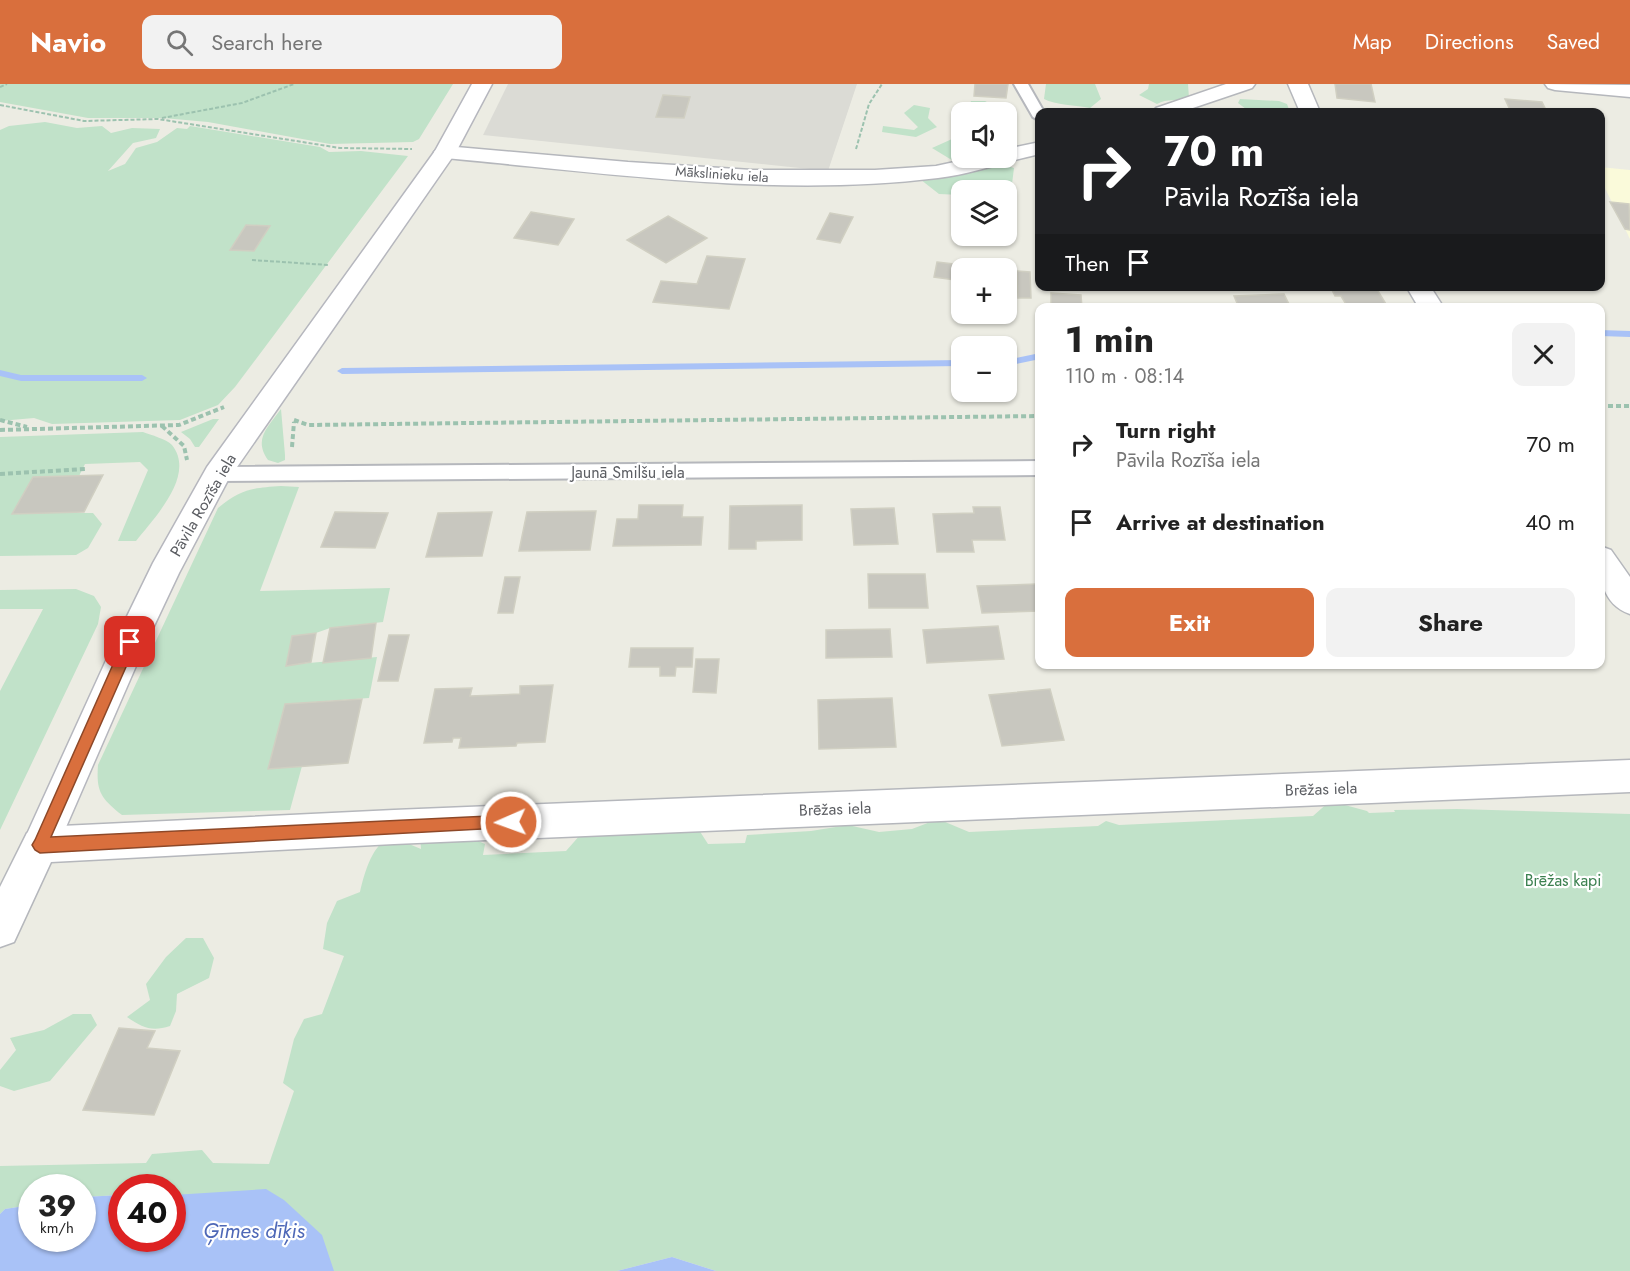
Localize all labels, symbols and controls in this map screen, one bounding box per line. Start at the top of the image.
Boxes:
search box [142,15,562,69]
text: Navio [30,22,106,63]
icon: search [163,26,196,59]
text: Search here [211,26,322,58]
text: Map [1353,27,1392,57]
text: Directions [1425,27,1514,57]
text: Saved [1547,27,1600,57]
map controls [951,102,1017,402]
button: sound [951,102,1017,168]
text: 70 m [1164,121,1264,182]
icon: right [1065,132,1143,210]
street label: Mākslinieku iela [675,161,769,187]
text: Pāvila Rozīša iela [1164,177,1359,216]
button: layers [951,180,1017,246]
icon: arrive [1122,246,1155,279]
text: Then [1065,247,1110,279]
button: + [951,258,1017,324]
text: 1 min [1065,313,1154,365]
button: close [1512,323,1575,386]
button: − [951,336,1017,402]
text: 110 m · 08:14 [1065,362,1184,391]
text: Turn right [1116,414,1216,446]
icon: right [1065,428,1098,461]
text: 70 m [1526,428,1575,460]
text: Pāvila Rozīša iela [1116,446,1260,475]
street label: Pāvila Rozīša iela [164,449,242,561]
street label: Jaunā Smilšu iela [569,461,685,484]
icon: arrive [1065,506,1098,539]
text: Arrive at destination [1116,506,1325,538]
text: 40 m [1525,506,1575,538]
button: Exit [1065,588,1314,657]
button: Share [1326,588,1575,657]
pin [104,616,155,667]
icon: arrive [113,625,146,658]
street label: Brēžas iela [1284,776,1358,802]
position arrow [479,790,543,854]
street label: Brēžas iela [798,796,872,822]
park label: Brēžas kapi [1525,869,1601,892]
speed limit sign: 40 [108,1174,186,1252]
text: 39 [38,1184,76,1227]
water label: Ģīmes dīķis [203,1216,305,1246]
text: km/h [40,1217,74,1239]

